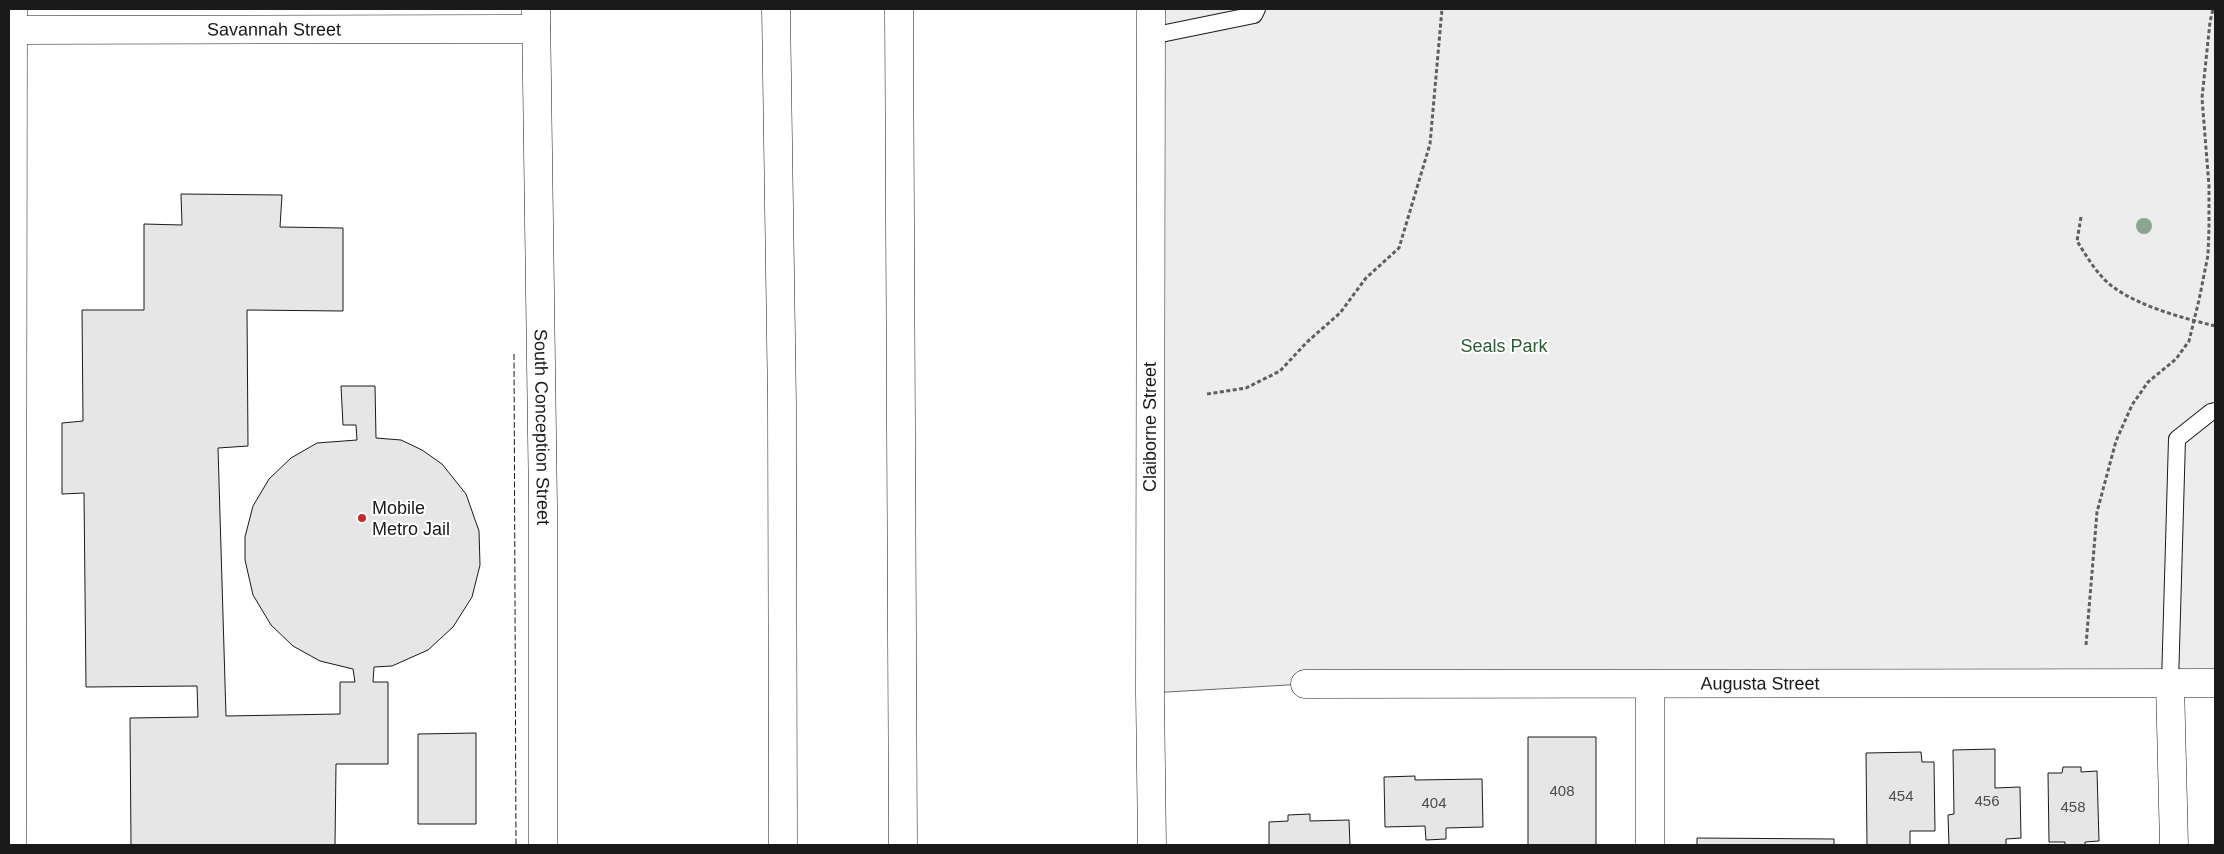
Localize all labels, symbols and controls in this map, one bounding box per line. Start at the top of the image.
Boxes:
street label: Savannah Street [207,19,341,40]
street label: South Conception Street [531,329,553,525]
park label: Seals Park [1460,336,1549,356]
street label: Claiborne Street [1140,362,1160,492]
place label: Mobile Metro Jail [372,498,450,539]
marker: Mobile Metro Jail [356,512,368,524]
street label: Augusta Street [1700,673,1820,694]
house number: 408 [1549,782,1575,799]
house number: 454 [1888,787,1914,804]
house number: 456 [1974,792,2000,809]
house number: 404 [1421,794,1447,811]
house number: 458 [2060,798,2086,815]

